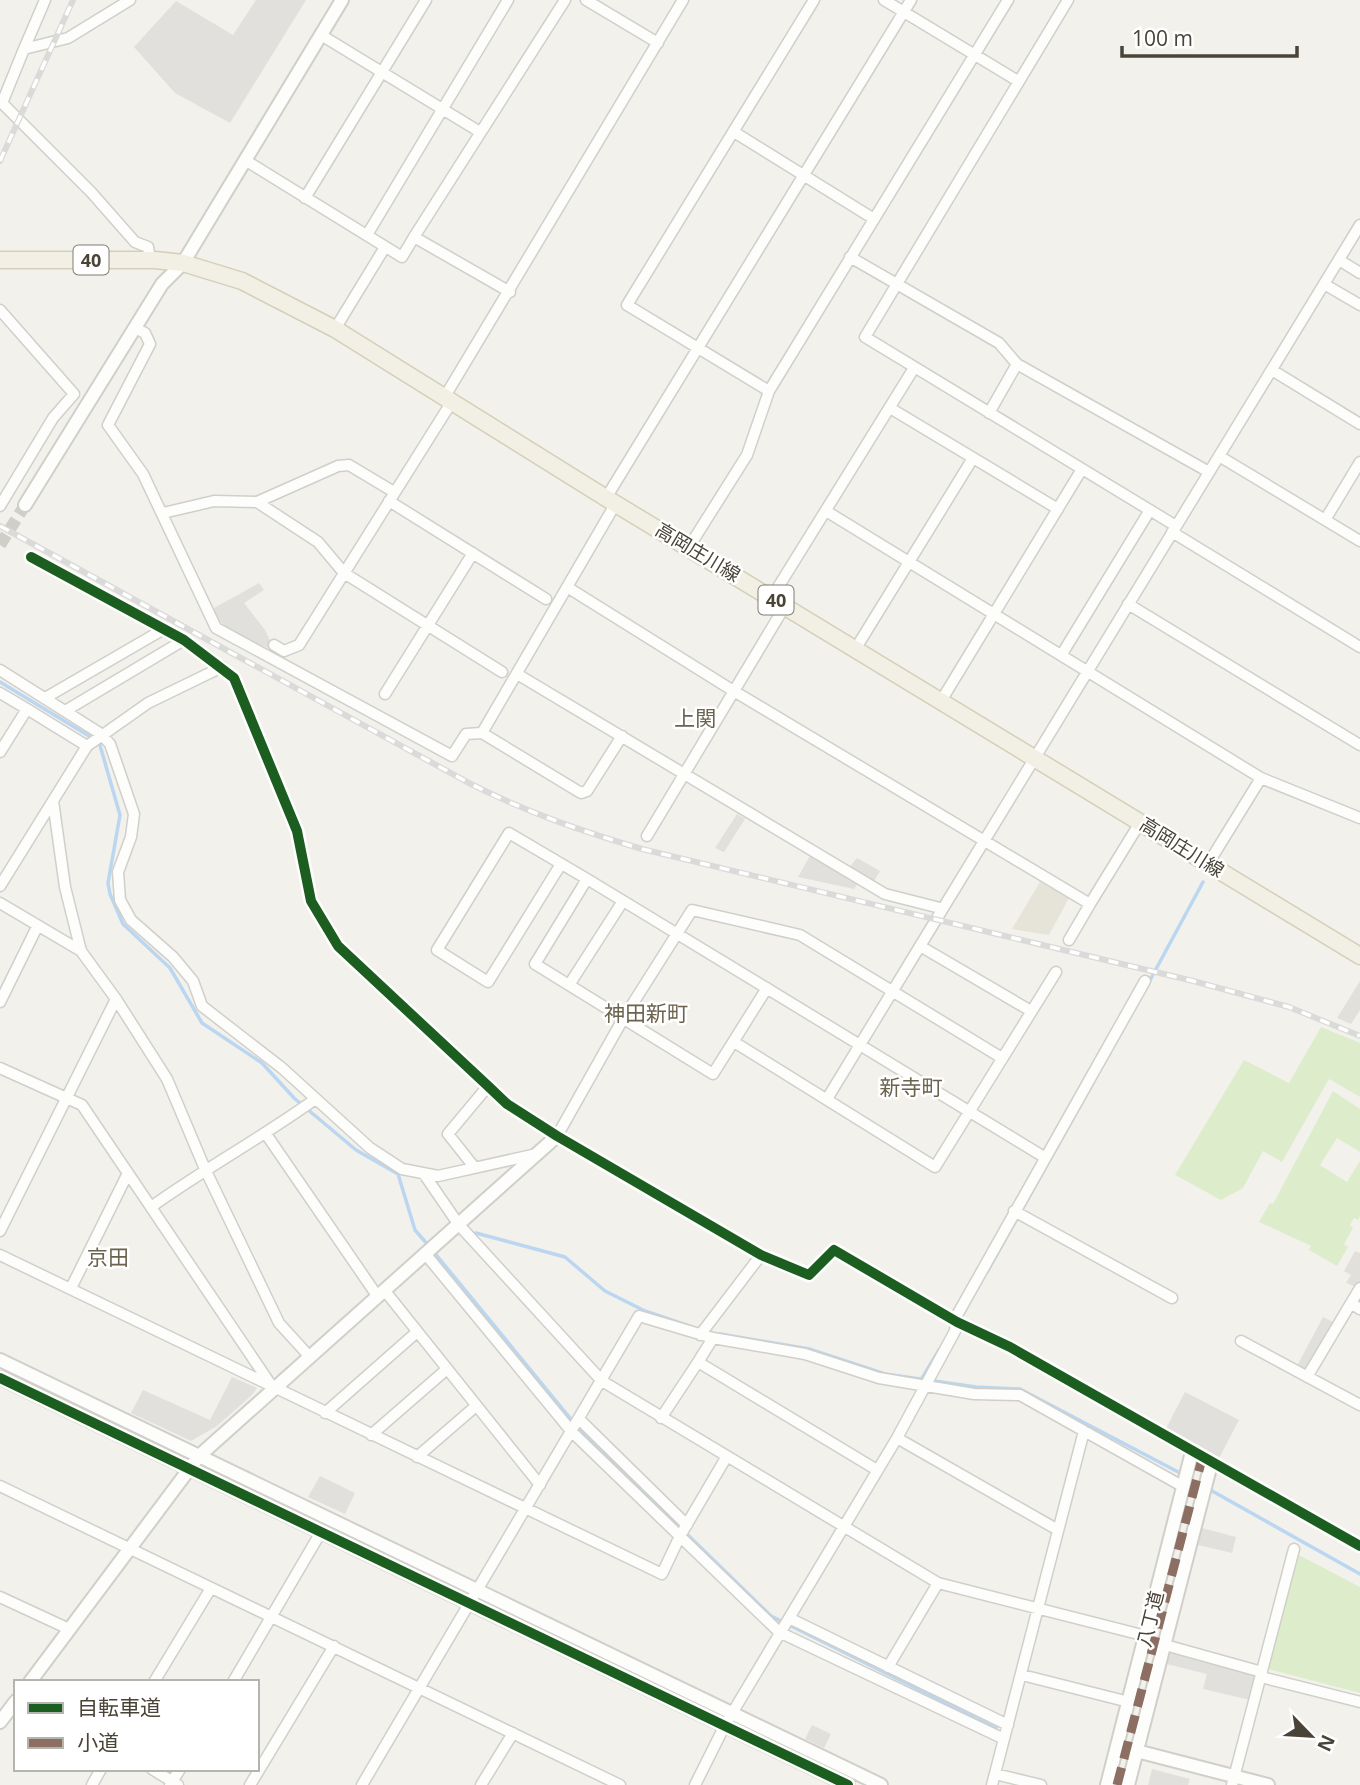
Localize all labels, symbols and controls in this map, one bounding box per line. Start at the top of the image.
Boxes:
scale bar [1122,14,1297,58]
text: 100 m [1132,24,1193,52]
road number: 40 [74,246,108,274]
street label: 高岡庄川線 [651,516,745,588]
road number: 40 [758,586,794,614]
district label: 上関 [674,704,716,732]
street label: 高岡庄川線 [1135,811,1229,883]
district label: 神田新町 [604,999,688,1027]
district label: 新寺町 [880,1073,943,1101]
district label: 京田 [87,1243,129,1271]
street label: 八丁道 [1130,1588,1170,1650]
legend [14,1680,259,1771]
text: 自転車道 [77,1693,161,1721]
north arrow [1276,1701,1346,1771]
text: 小道 [77,1728,119,1756]
text: N [1311,1731,1341,1756]

